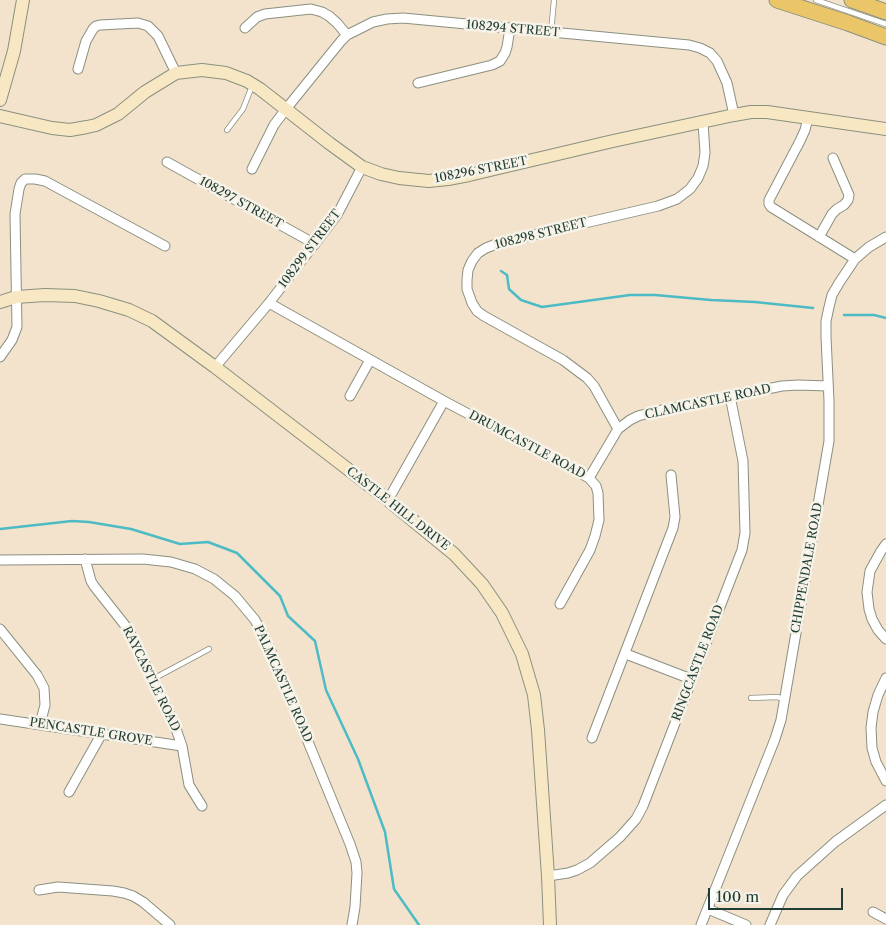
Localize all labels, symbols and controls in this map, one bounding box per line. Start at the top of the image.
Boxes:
street label: 108294 STREET [465,18,561,40]
street label: 108296 STREET [433,154,529,186]
street label: 108297 STREET [197,174,285,232]
street label: 108299 STREET [276,207,344,291]
street label: 108298 STREET [493,216,589,252]
street label: CLAMCASTLE ROAD [644,382,772,422]
street label: DRUMCASTLE ROAD [466,408,588,482]
street label: CASTLE HILL DRIVE [343,464,453,554]
street label: CHIPPENDALE ROAD [788,502,826,634]
street label: RINGCASTLE ROAD [669,603,727,723]
street label: PALMCASTLE ROAD [251,623,315,745]
street label: RAYCASTLE ROAD [119,624,183,734]
street label: PENCASTLE GROVE [28,715,154,749]
scale bar [711,878,846,910]
text: 100 m [716,887,759,906]

